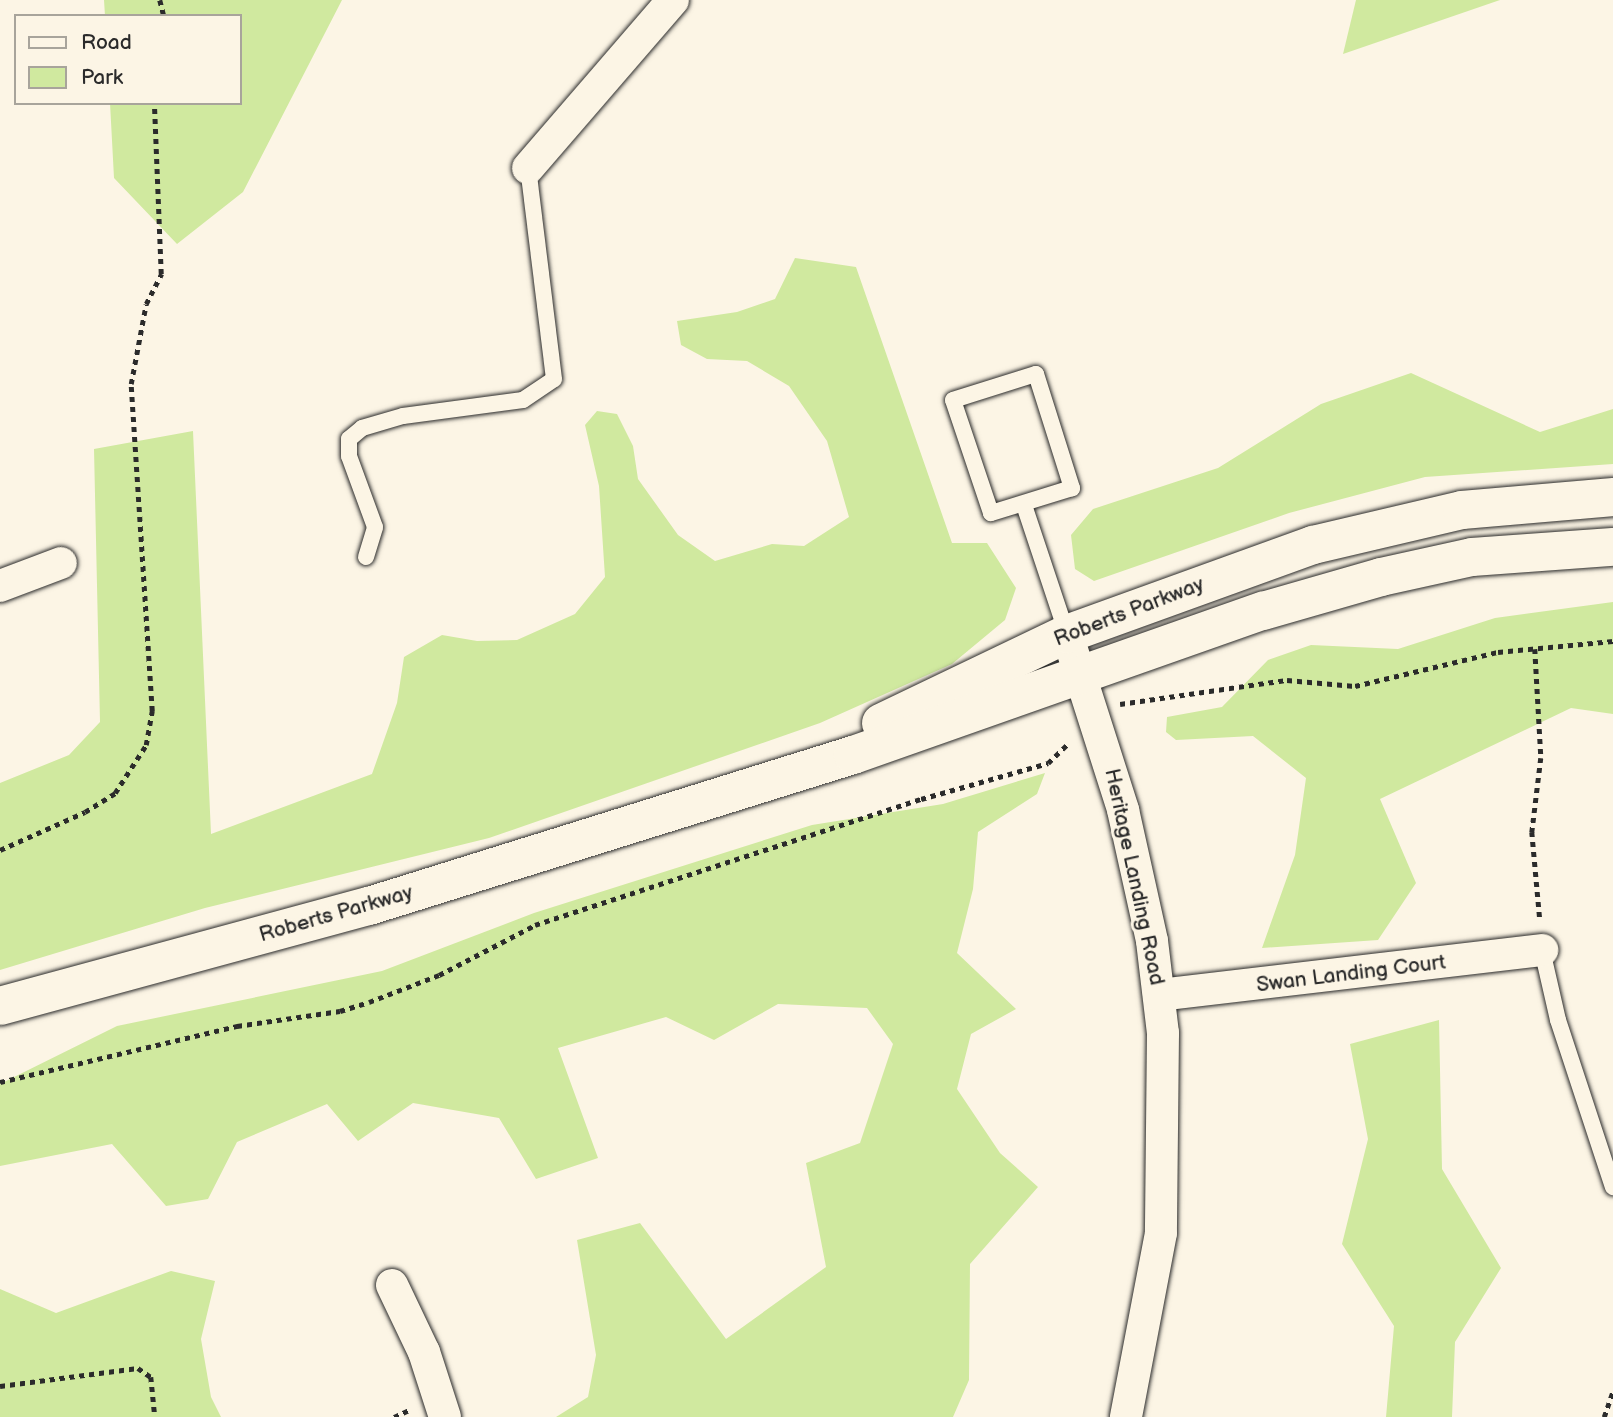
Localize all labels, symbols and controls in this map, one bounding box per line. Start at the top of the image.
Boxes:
legend [14,14,242,105]
text: Road [81,30,132,55]
text: Park [81,65,123,90]
street label: Roberts Parkway [1050,572,1208,652]
street label: Heritage Landing Road [1099,766,1169,988]
street label: Roberts Parkway [256,880,416,948]
street label: Swan Landing Court [1255,950,1447,998]

